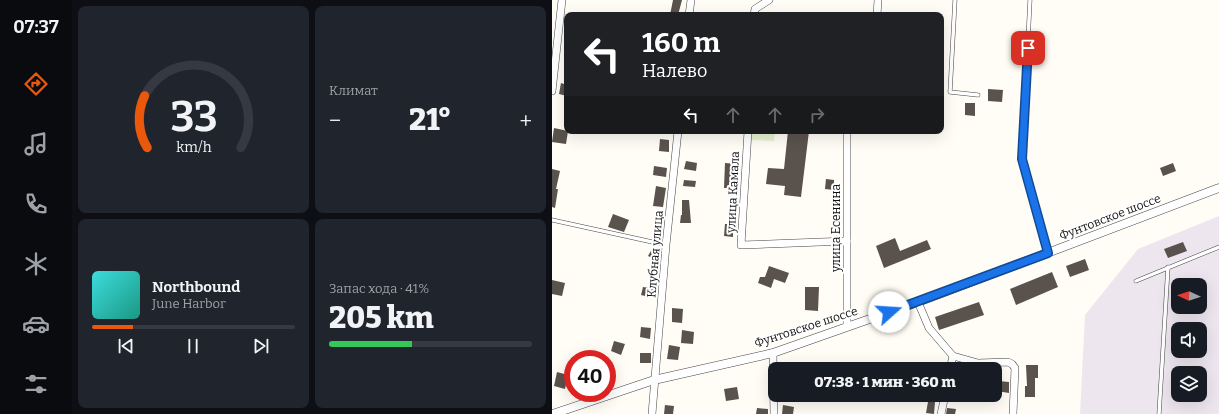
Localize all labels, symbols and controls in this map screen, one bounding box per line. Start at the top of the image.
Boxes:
text: 07:37 [13,16,59,38]
text: 160 m [642,26,720,59]
icon: left [576,28,628,80]
pin [1011,31,1045,65]
icon: arrive [1017,37,1039,59]
text: Налево [642,60,707,82]
icon: directions [22,70,50,98]
text: Климат [329,83,378,98]
text: 33 [170,91,217,141]
text: 21° [409,102,452,138]
icon: left [680,104,702,126]
icon: ahead [722,104,744,126]
icon: ahead [764,104,786,126]
icon: right [806,104,828,126]
text: − [329,107,341,134]
text: + [519,107,532,134]
icon: music [22,130,50,158]
text: km/h [176,138,211,155]
street label: улица Камала [724,150,742,234]
street label: улица Есенина [829,184,843,273]
icon: phone [22,190,50,218]
street label: Фунтовское шоссе [1057,191,1163,243]
street label: Клубная улица [644,209,666,298]
icon: climate [22,250,50,278]
text: Northbound [152,278,240,296]
north arrow [1171,278,1207,314]
map controls [1171,278,1207,402]
text: Запас хода · 41% [329,281,429,296]
position arrow [868,291,910,333]
text: June Harbor [152,296,226,311]
text: 205 km [329,300,433,336]
street label: Фунтовское шоссе [753,304,859,350]
icon: car [22,310,50,338]
button: sound [1171,322,1207,358]
icon: previous [115,335,137,357]
icon: pause [182,335,204,357]
icon: next [250,335,272,357]
speed limit sign: 40 [564,350,616,402]
button: layers [1171,366,1207,402]
icon: filters [22,370,50,398]
text: 07:38 · 1 мин · 360 m [814,373,956,391]

